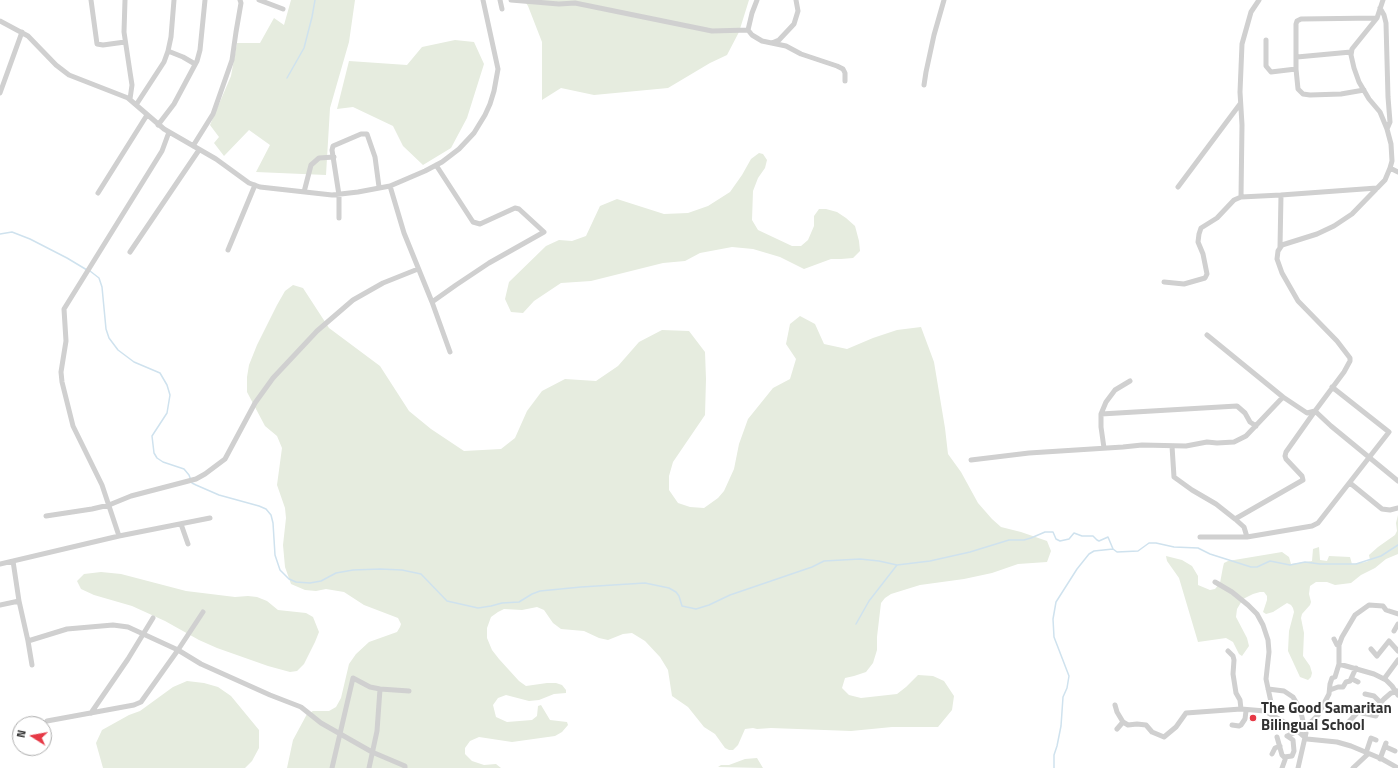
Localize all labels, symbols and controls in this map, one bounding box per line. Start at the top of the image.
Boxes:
place label: The Good Samaritan Bilingual School [1261,700,1392,735]
marker: The Good Samaritan Bilingual School [1248,713,1258,723]
north arrow [12,716,52,756]
text: N [13,729,30,739]

